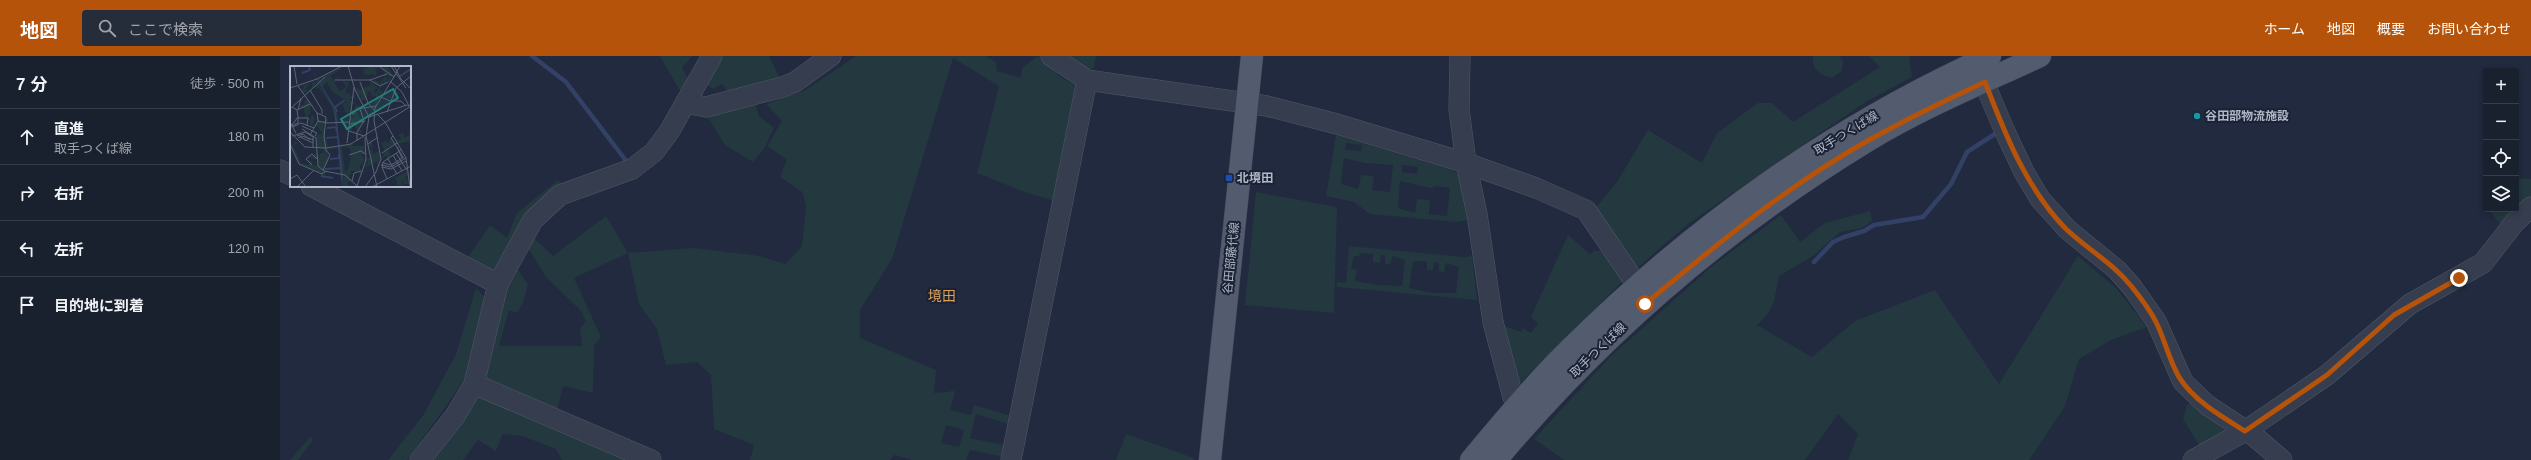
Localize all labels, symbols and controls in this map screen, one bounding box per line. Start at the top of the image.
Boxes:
search box [82,10,362,46]
icon: search [96,17,118,39]
text: 地図 [20,20,58,41]
text: ここで検索 [128,21,203,38]
text: ホーム [2263,21,2305,37]
text: 地図 [2327,21,2355,37]
text: 概要 [2377,21,2405,37]
text: お問い合わせ [2427,21,2511,37]
inset map [290,66,411,187]
map controls [2483,68,2519,212]
button: + [2483,68,2519,104]
text: 7 分 [16,75,47,94]
text: 徒歩 · 500 m [190,76,264,91]
button: − [2483,104,2519,140]
street label: 取手つくば線 [1812,108,1880,158]
place label: 谷田部物流施設 [2205,109,2289,123]
marker: 谷田部物流施設 [2192,111,2202,121]
text: 直進 [54,120,84,137]
icon: ahead [16,126,38,148]
text: 180 m [228,129,264,144]
button: locate [2483,140,2519,176]
text: 取手つくば線 [54,141,132,156]
place label: 北境田 [1237,171,1273,185]
marker: 北境田 [1224,173,1234,183]
button: layers [2483,176,2519,212]
icon: right [16,182,38,204]
text: 右折 [54,185,84,202]
text: 200 m [228,185,264,200]
street label: 谷田部藤代線 [1220,221,1242,295]
icon: left [16,238,38,260]
text: 左折 [54,241,84,258]
text: 120 m [228,241,264,256]
route end [2450,269,2468,287]
district label: 境田 [928,288,956,304]
icon: arrive [16,294,38,316]
route start [1636,295,1654,313]
text: 目的地に到着 [54,297,144,314]
street label: 取手つくば線 [1567,320,1629,380]

